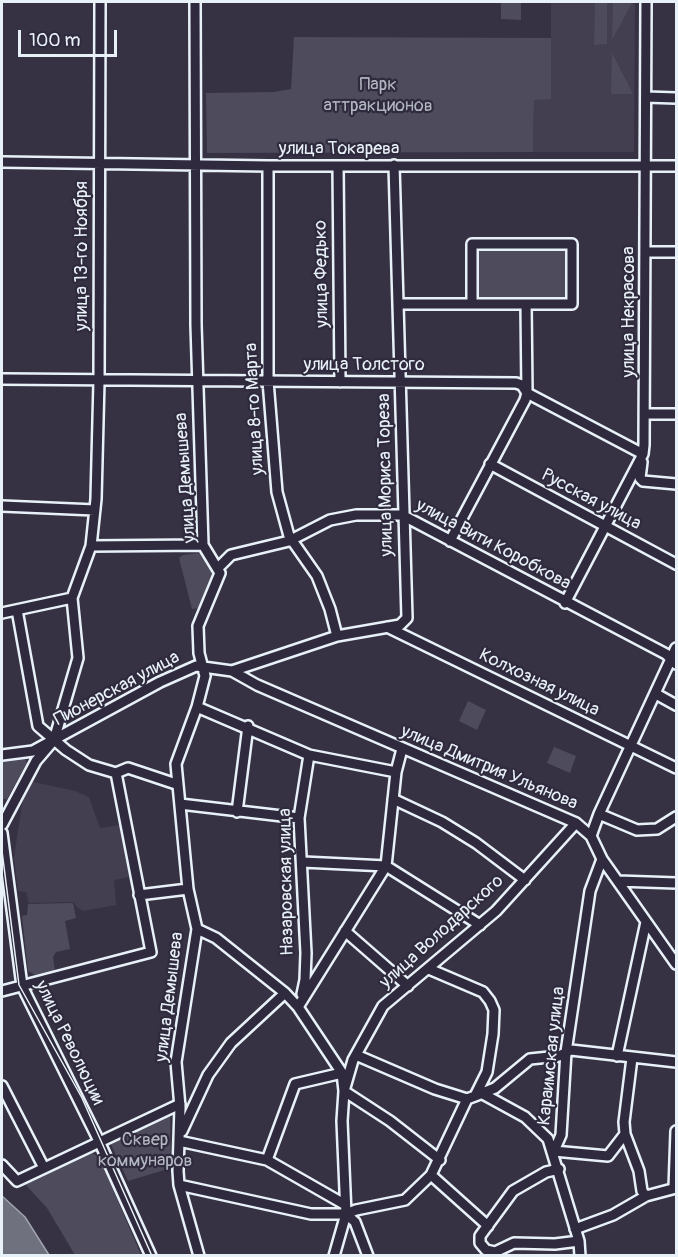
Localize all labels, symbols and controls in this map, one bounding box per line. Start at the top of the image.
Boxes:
scale bar [21,18,120,56]
text: 100 m [29,29,81,52]
park label: Парк аттракционов [323,74,433,116]
street label: улица Токарева [279,138,399,160]
street label: улица 13-го Ноября [71,181,93,331]
street label: улица Федько [310,220,334,328]
street label: улица Некрасова [618,246,640,378]
street label: улица 8-го Марта [241,342,269,476]
street label: улица Толстого [303,354,425,376]
street label: улица Мориса Тореза [374,393,398,557]
street label: улица Демышева [171,412,201,544]
street label: Русская улица [537,465,645,535]
street label: улица Вити Коробкова [412,495,574,595]
street label: Колхозная улица [475,644,603,722]
street label: Пионерская улица [51,647,183,731]
street label: улица Дмитрия Ульянова [397,721,581,815]
street label: Назаровская улица [275,808,299,956]
street label: улица Володарского [376,871,508,993]
street label: улица Демышева [151,931,189,1063]
street label: улица Революции [30,977,108,1109]
street label: Караимская улица [534,986,570,1126]
park label: Сквер коммунаров [98,1129,192,1172]

